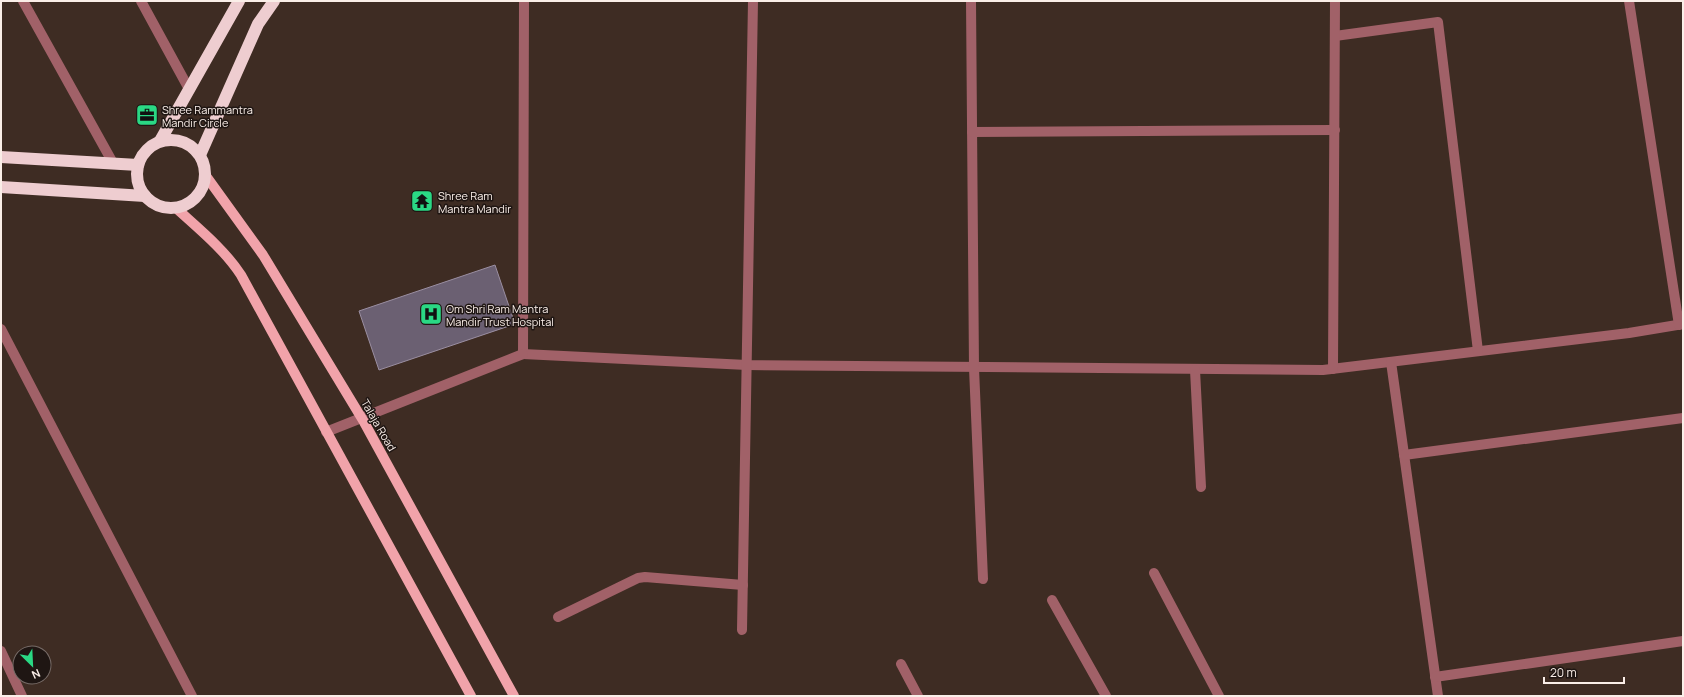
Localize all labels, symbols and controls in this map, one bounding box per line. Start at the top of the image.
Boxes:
office icon: Shree Rammantra Mandir Circle [134,102,160,128]
place label: Shree Rammantra Mandir Circle [162,102,253,130]
temple icon: Shree Ram Mantra Mandir [409,188,435,214]
place label: Shree Ram Mantra Mandir [438,188,511,216]
hospital icon: Om Shri Ram Mantra Mandir Trust Hospital [418,301,444,327]
place label: Om Shri Ram Mantra Mandir Trust Hospital [446,301,554,329]
street label: Talaja Road [358,396,400,454]
north arrow [12,645,52,685]
scale bar [1544,659,1624,685]
text: 20 m [1550,664,1577,681]
text: N [30,666,43,683]

